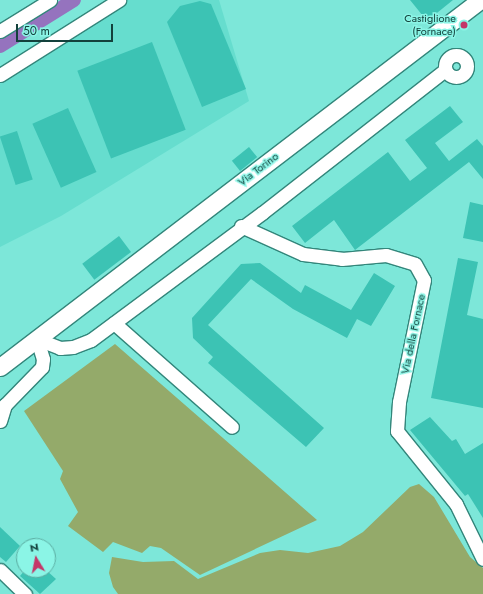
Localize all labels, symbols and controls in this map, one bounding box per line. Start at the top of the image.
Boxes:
place label: Castiglione (Fornace) [404,12,456,38]
scale bar [18,16,115,42]
marker: Castiglione (Fornace) [459,20,469,30]
text: 50 m [23,22,50,40]
street label: Via Torino [235,150,281,188]
street label: Via della Fornace [398,293,428,375]
north arrow [16,538,56,578]
text: N [28,539,40,556]

